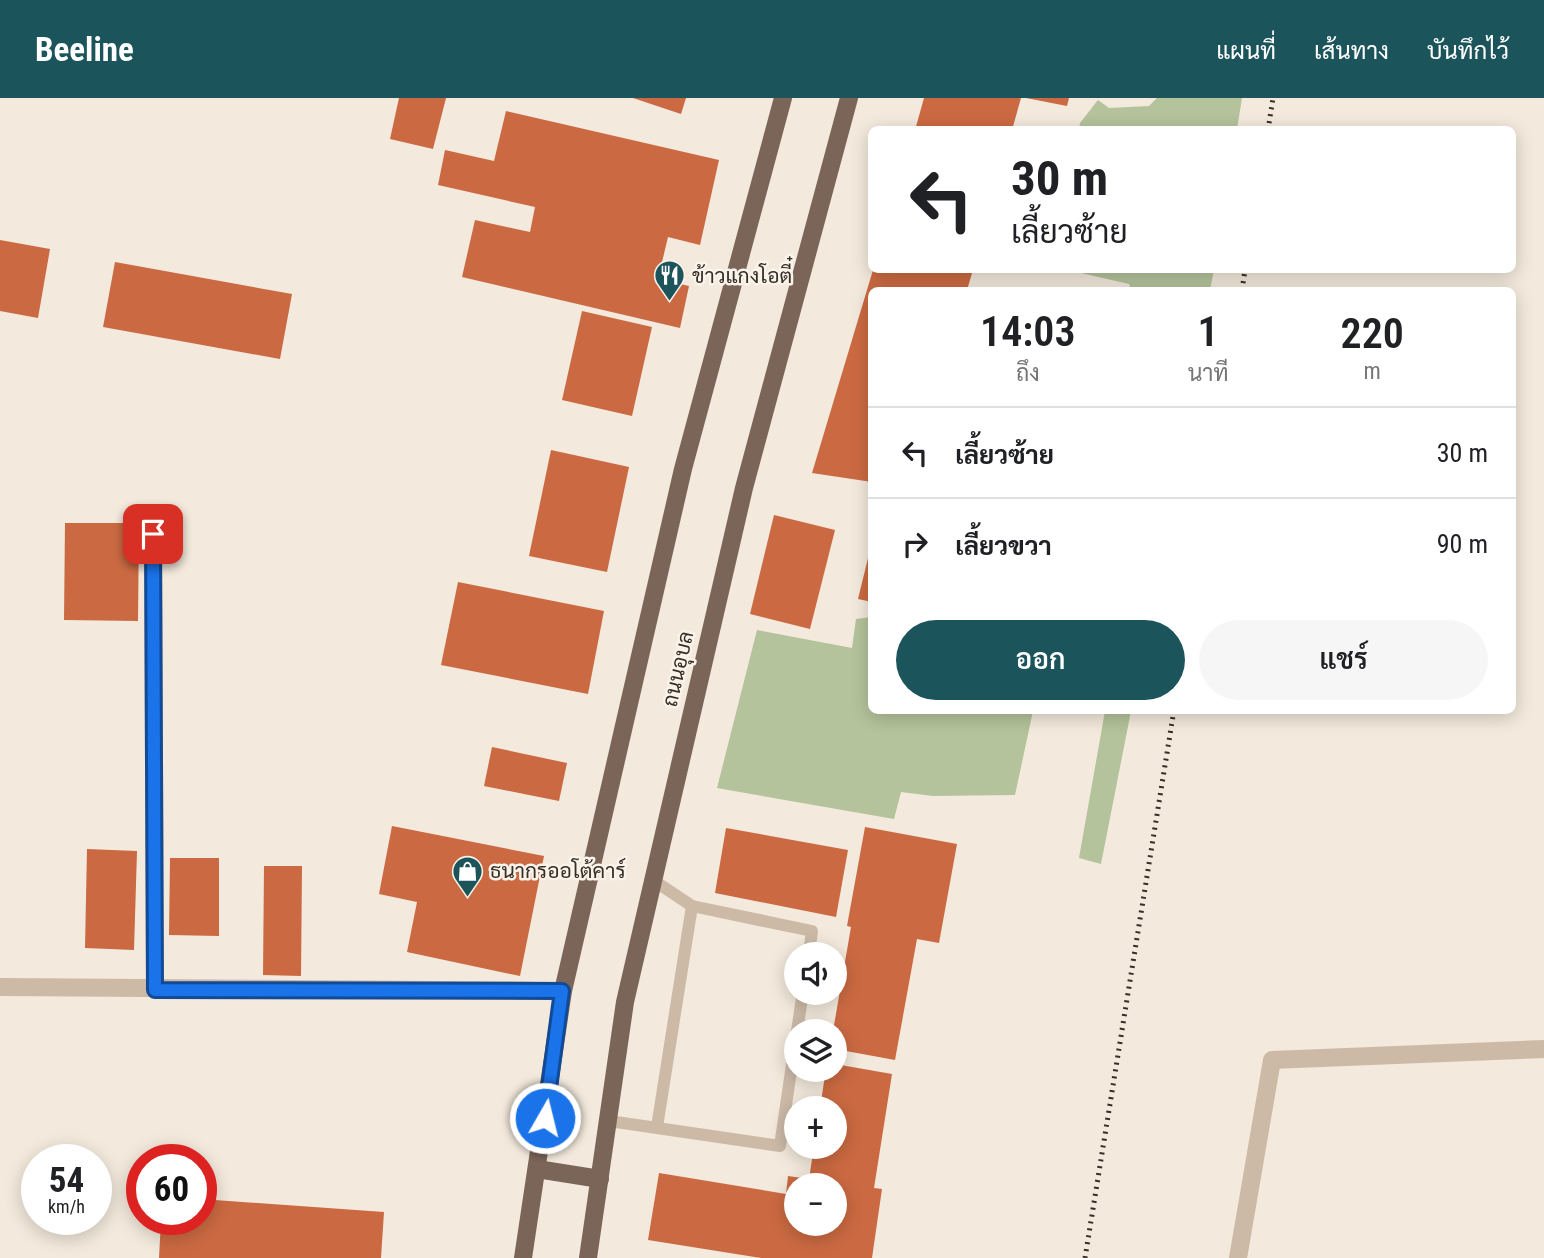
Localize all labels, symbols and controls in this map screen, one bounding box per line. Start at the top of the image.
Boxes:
text: Beeline [35,30,134,69]
text: แผนที่ [1216,37,1276,65]
text: เส้นทาง [1314,37,1389,65]
text: บันทึกไว้ [1427,37,1509,65]
text: 30 m [1011,150,1108,207]
icon: left [896,154,987,245]
text: เลี้ยวซ้าย [1011,213,1128,251]
place label: ข้าวแกงโอตี๋ [692,256,793,288]
restaurant icon: ข้าวแกงโอตี๋ [652,259,686,303]
text: 14:03 [980,307,1076,356]
text: 1 [1198,307,1219,356]
text: 220 [1341,309,1404,358]
text: m [1364,358,1381,385]
text: ถึง [1016,360,1040,387]
text: นาที [1188,360,1229,387]
icon: left [896,434,934,472]
text: 30 m [1437,438,1488,468]
text: เลี้ยวซ้าย [955,440,1054,470]
pin [123,504,183,564]
icon: arrive [134,515,172,553]
icon: right [896,525,934,563]
text: 90 m [1437,529,1488,559]
text: เลี้ยวขวา [955,531,1052,561]
button: ออก [896,620,1185,700]
button: แชร์ [1199,620,1488,700]
street label: ถนนอุบล [658,629,700,710]
shop icon: ธนากรออโต้คาร์ [450,854,484,898]
place label: ธนากรออโต้คาร์ [490,857,626,883]
map controls [784,942,847,1236]
button: sound [784,942,847,1005]
button: layers [784,1019,847,1082]
position arrow [508,1081,582,1155]
button: + [784,1096,847,1159]
speed limit sign: 60 [126,1144,217,1235]
text: 54 [49,1160,84,1201]
button: − [784,1173,847,1236]
text: km/h [48,1196,85,1217]

